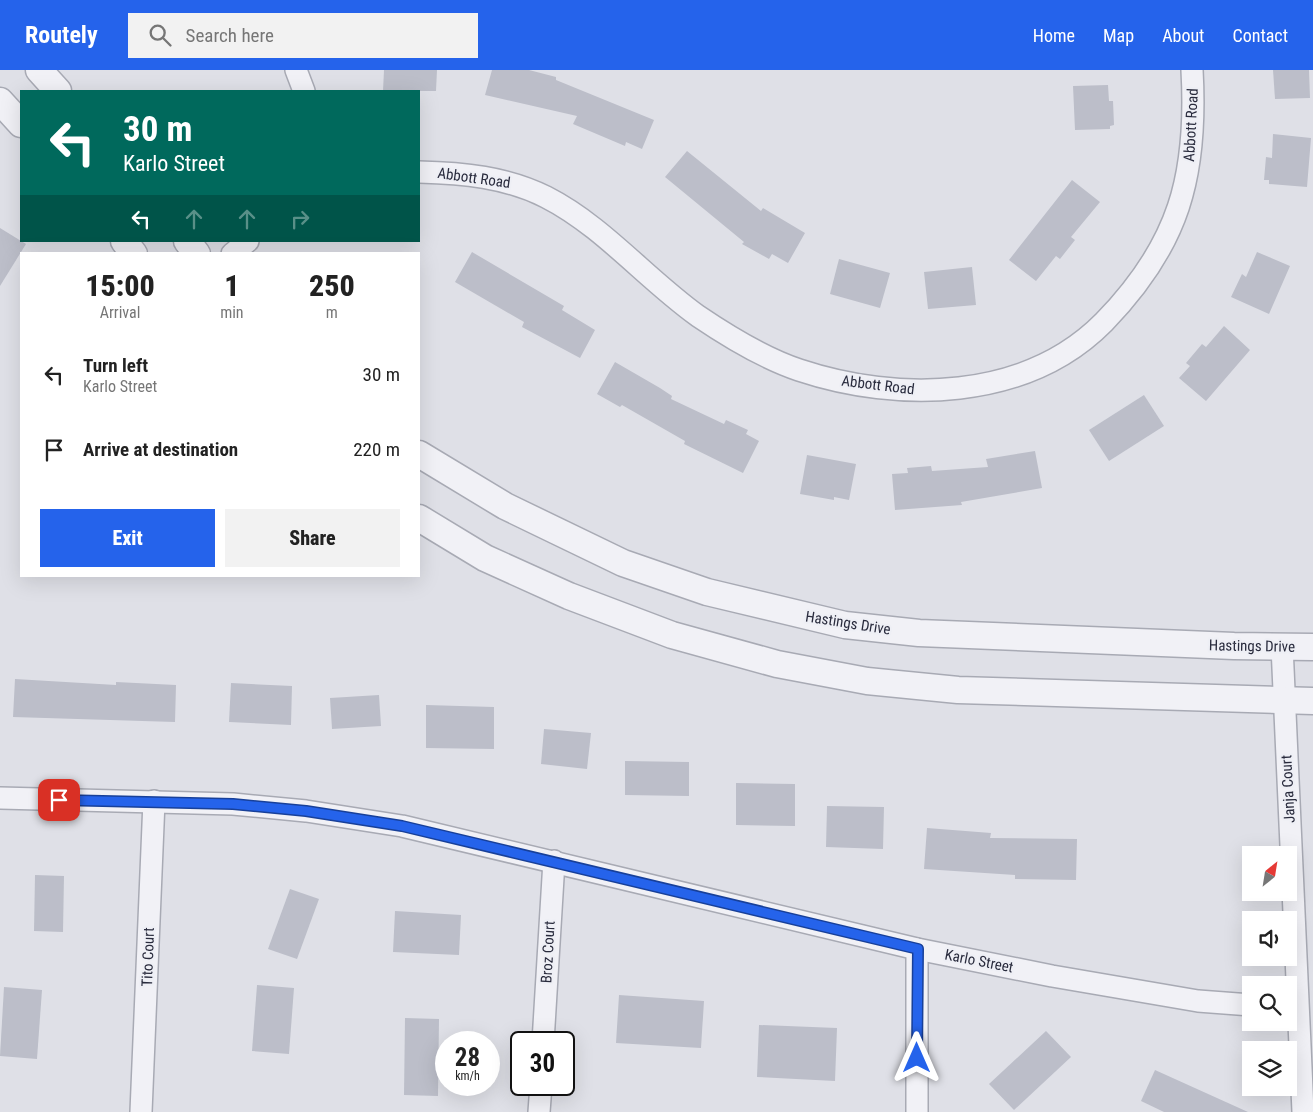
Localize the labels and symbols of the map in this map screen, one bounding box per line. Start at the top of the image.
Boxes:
street label: Abbott Road [1180,88,1202,162]
street label: Abbott Road [436,164,512,192]
street label: Abbott Road [840,372,916,398]
street label: Hastings Drive [804,607,892,639]
street label: Hastings Drive [1209,636,1295,656]
street label: Janja Court [1277,754,1299,824]
pin [38,779,80,821]
north arrow [1242,846,1298,901]
street label: Broz Court [537,920,559,984]
street label: Tito Court [138,927,158,987]
street label: Karlo Street [943,946,1015,976]
speed limit sign: 30 [510,1031,575,1096]
position arrow [890,1031,942,1083]

